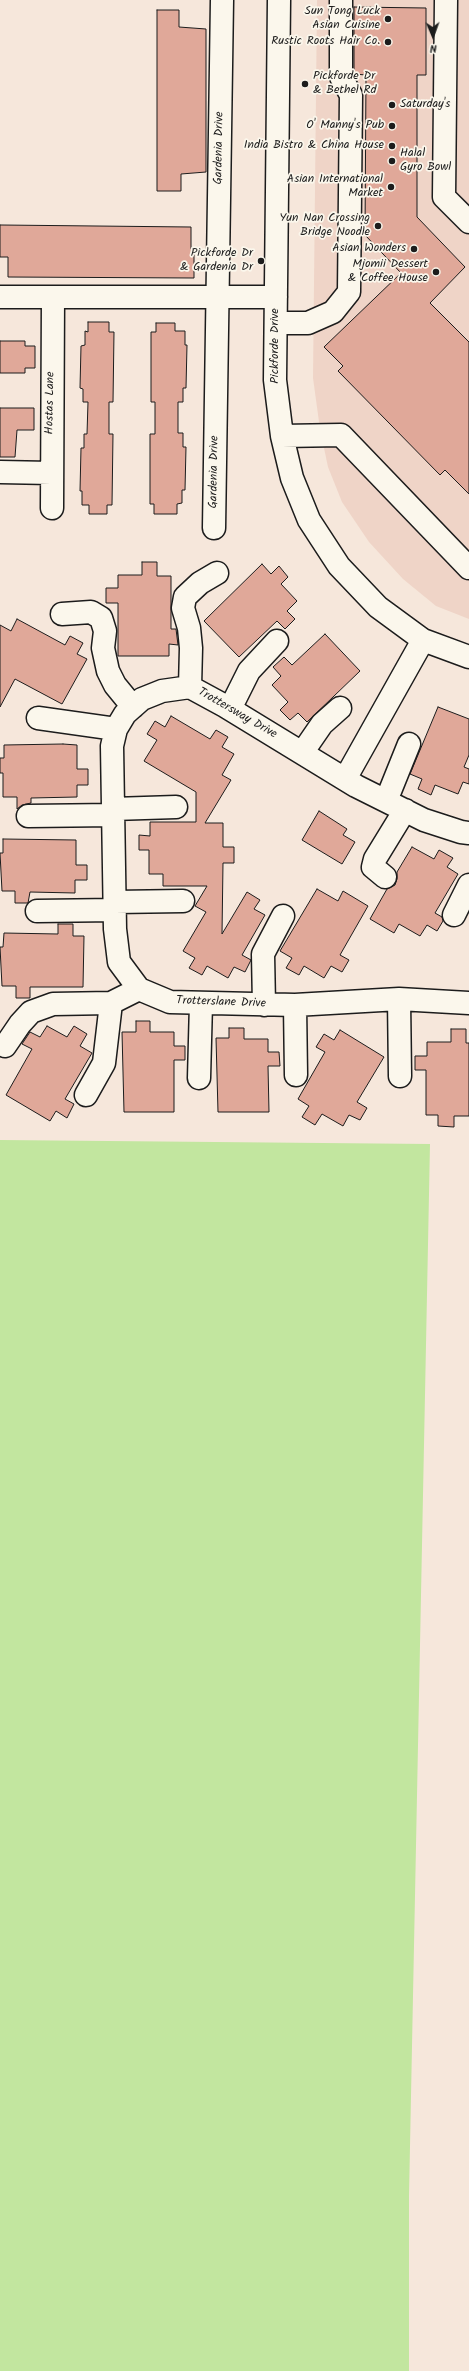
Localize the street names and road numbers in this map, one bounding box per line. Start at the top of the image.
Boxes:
street label: Gardenia Drive [212,111,228,185]
street label: Pickforde Drive [269,308,283,384]
street label: Hostas Lane [43,371,59,435]
street label: Gardenia Drive [207,435,223,509]
street label: Trottersway Drive [195,686,279,742]
street label: Trotterslane Drive [176,994,266,1012]

